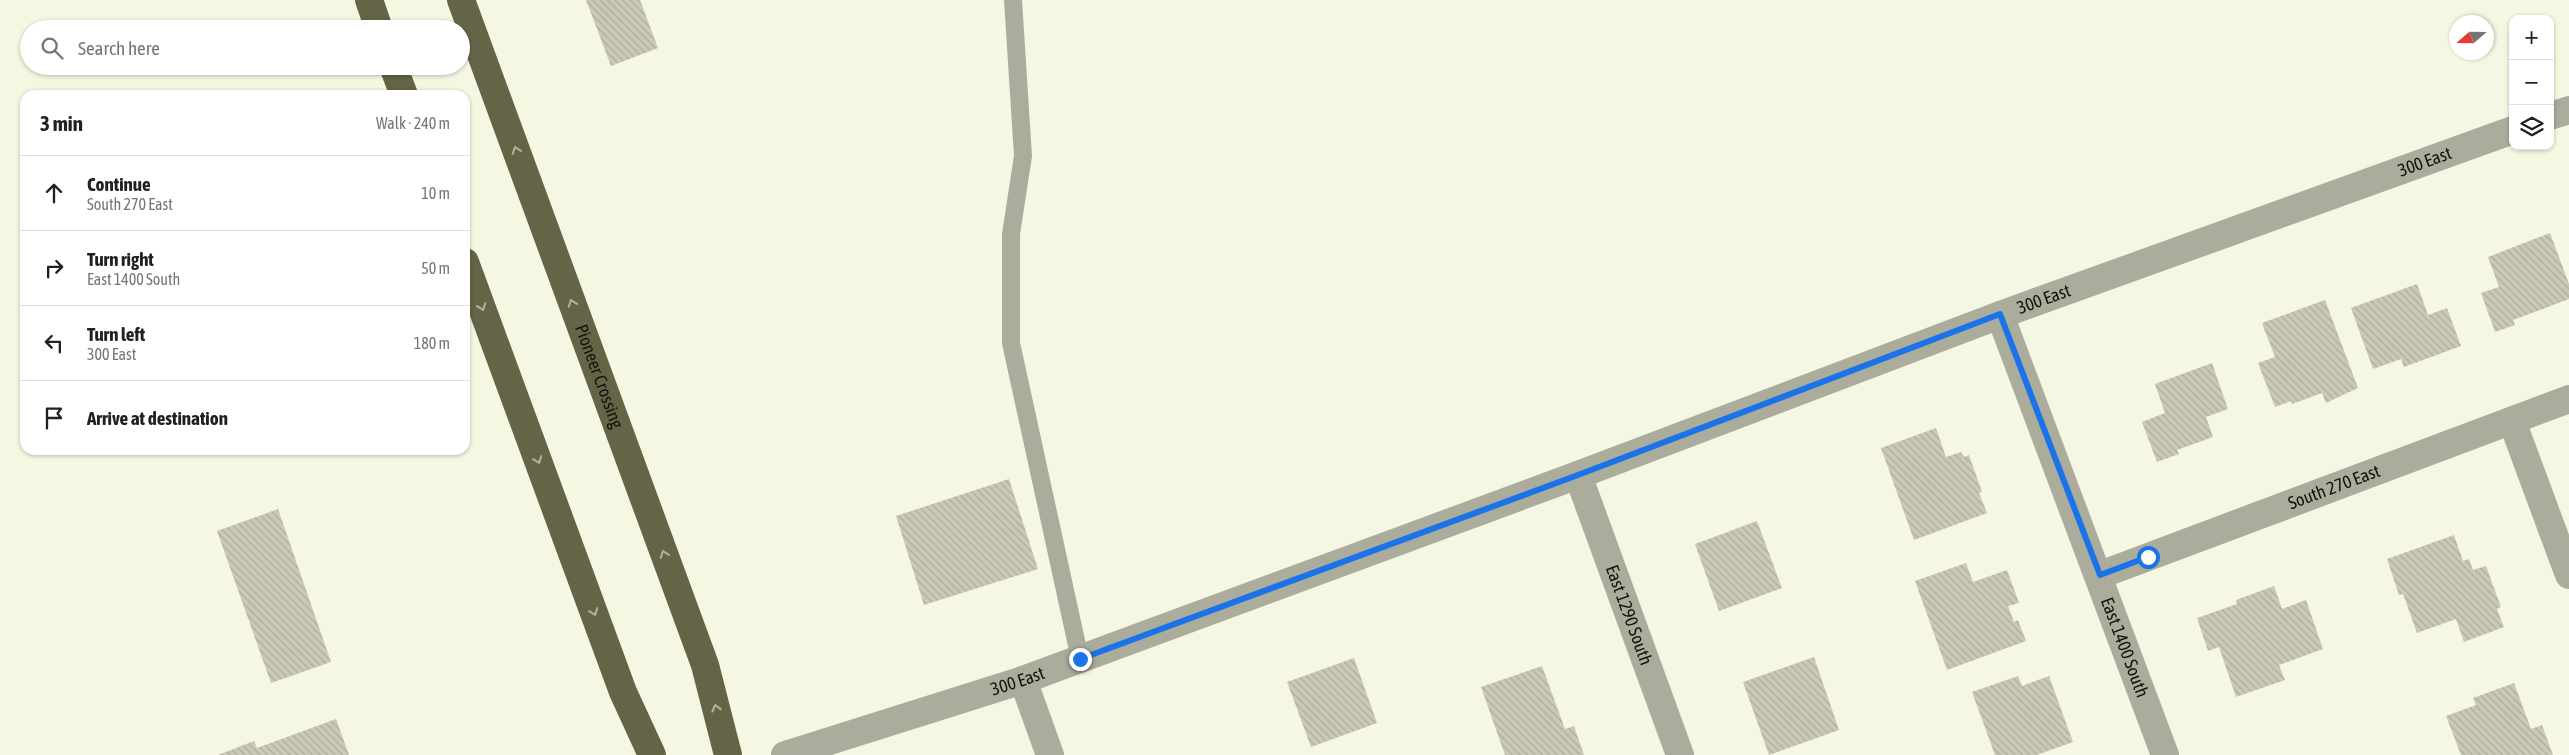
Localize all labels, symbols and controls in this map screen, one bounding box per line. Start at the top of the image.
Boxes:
north arrow [2449,15,2494,60]
map controls [2509,15,2554,150]
button: + [2509,15,2554,60]
search box [20,20,470,75]
icon: search [38,34,66,62]
text: Search here [78,37,160,59]
button: − [2509,60,2554,105]
button: layers [2509,105,2554,150]
text: 3 min [40,111,83,135]
text: Walk · 240 m [376,114,450,132]
street label: 300 East [2395,142,2454,181]
one-way arrow [512,146,522,155]
text: Continue [87,173,151,195]
icon: ahead [40,179,68,207]
text: 10 m [421,184,450,202]
text: South 270 East [87,195,173,213]
text: Turn right [87,248,154,270]
icon: right [40,254,68,282]
text: 50 m [421,259,450,277]
text: East 1400 South [87,270,180,288]
street label: 300 East [2014,279,2073,318]
one-way arrow [568,299,578,308]
one-way arrow [476,303,486,311]
street label: Pioneer Crossing [571,321,628,431]
text: Turn left [87,323,145,345]
icon: left [40,329,68,357]
text: 180 m [414,334,450,352]
text: 300 East [87,345,136,363]
icon: arrive [40,404,68,432]
text: Arrive at destination [87,407,228,429]
one-way arrow [532,455,542,464]
street label: South 270 East [2285,460,2383,513]
route start [2137,546,2160,569]
one-way arrow [660,550,671,559]
street label: East 1290 South [1602,562,1657,668]
street label: East 1400 South [2097,594,2153,700]
one-way arrow [588,608,598,616]
route end [1069,648,1092,671]
street label: 300 East [988,662,1047,700]
one-way arrow [711,703,722,712]

